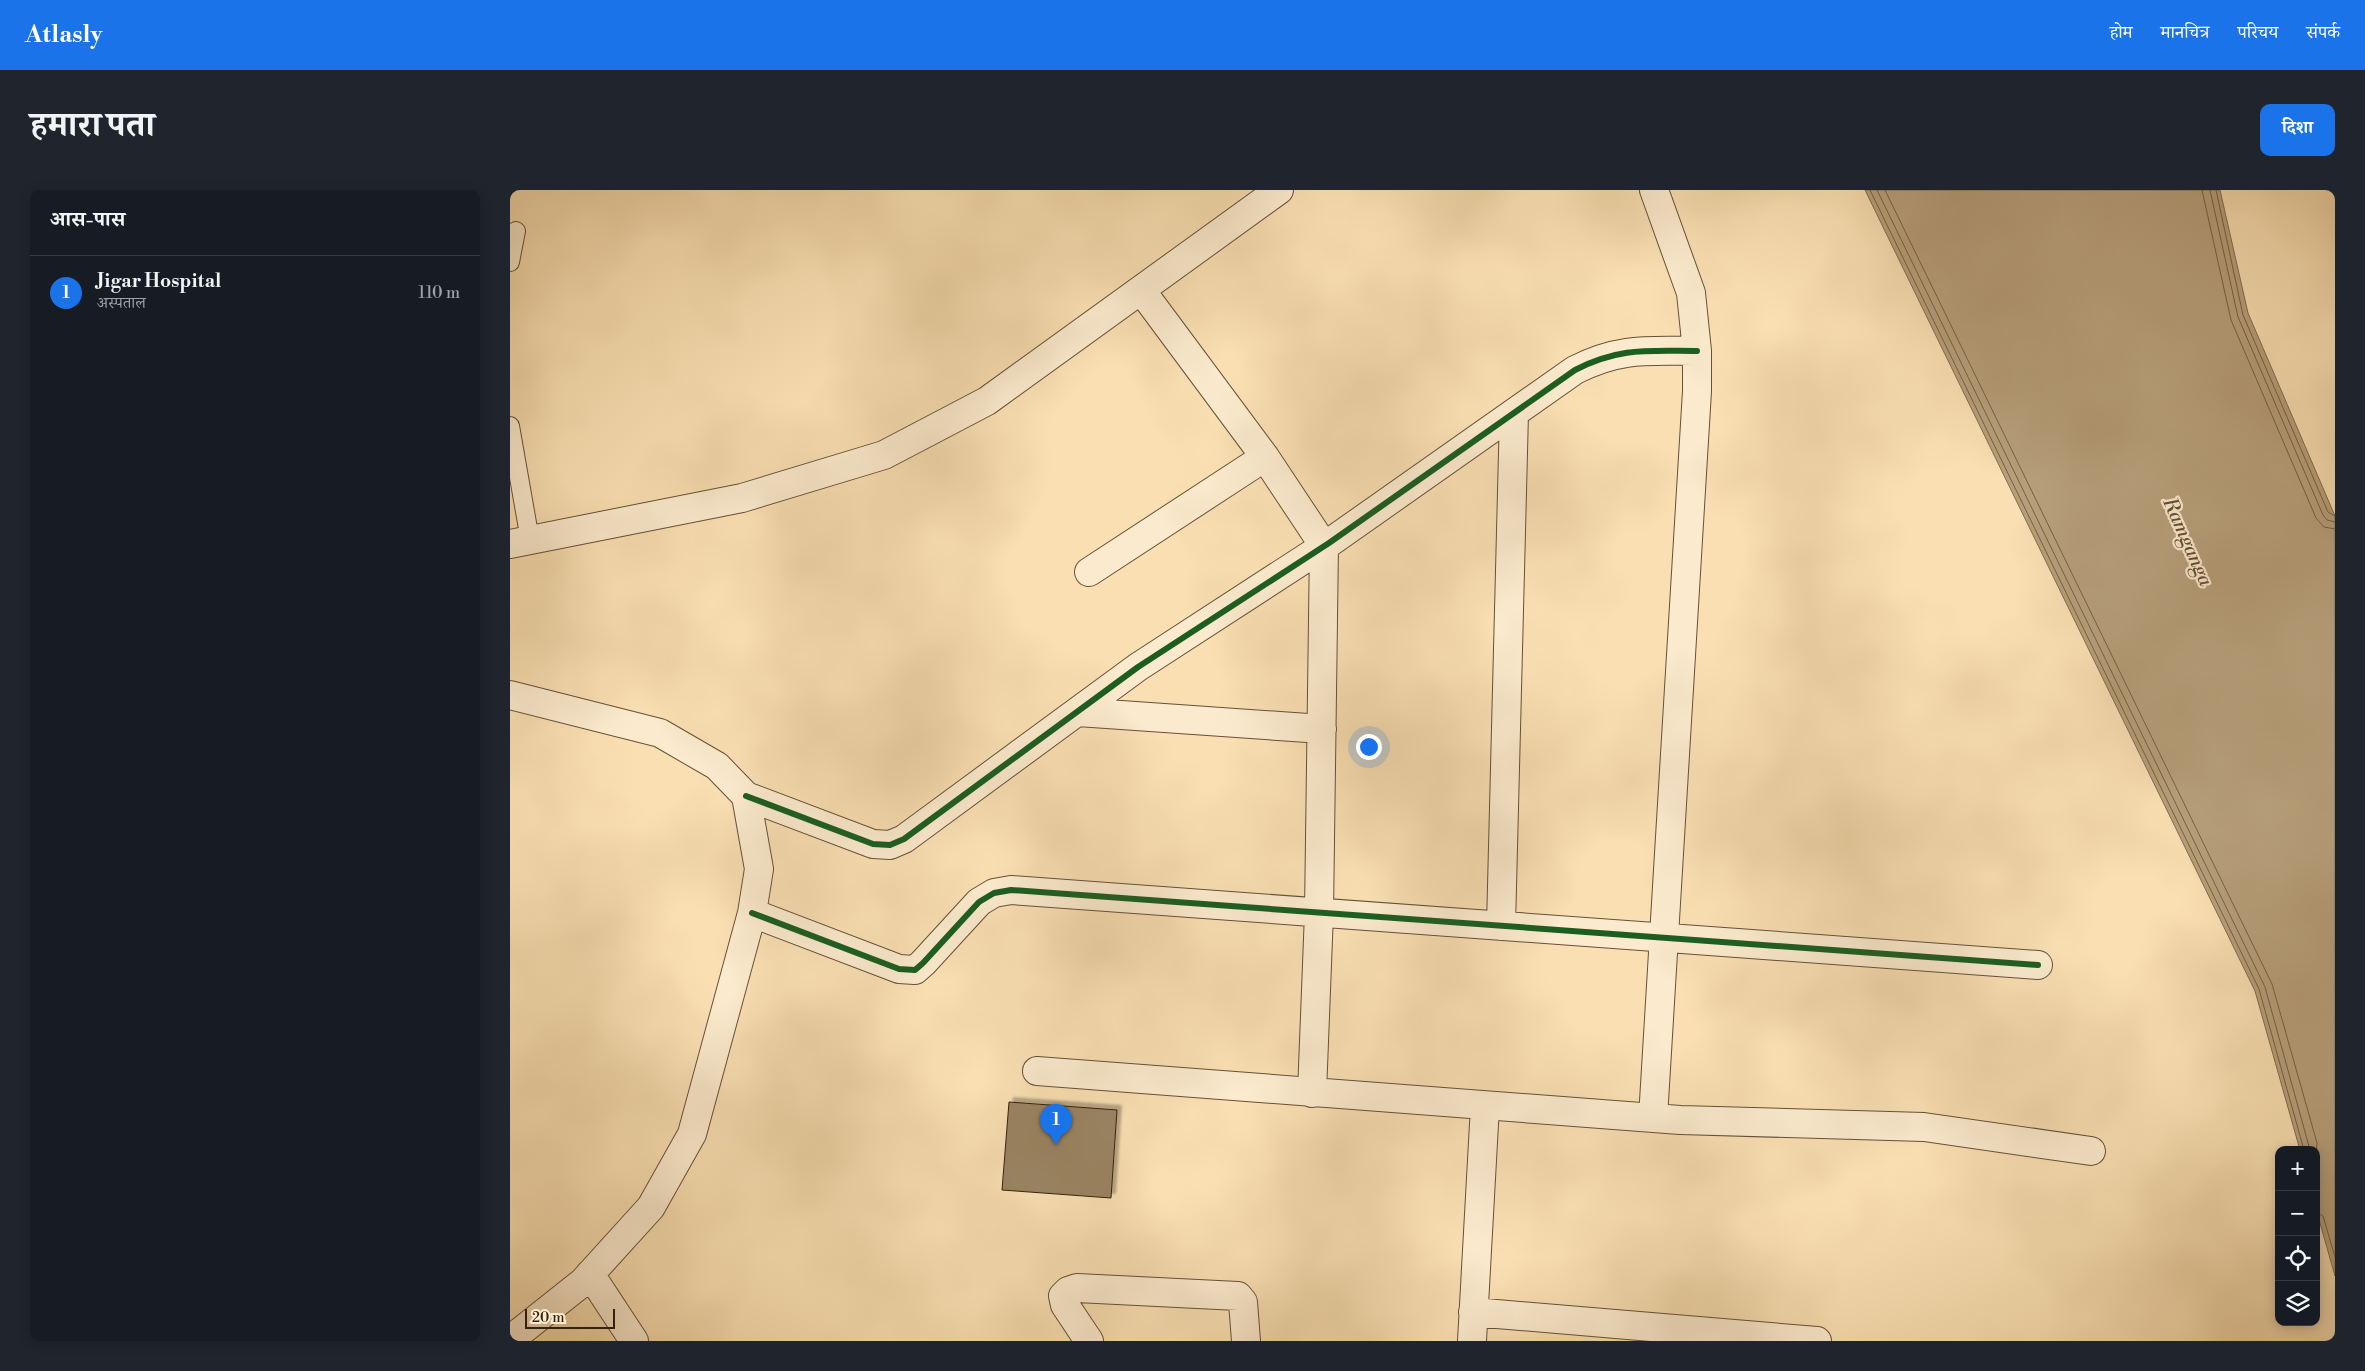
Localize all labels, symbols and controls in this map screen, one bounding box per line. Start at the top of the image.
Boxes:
text: Atlasly [25,20,102,50]
text: होम [2110,21,2133,44]
text: मानचित्र [2161,21,2209,44]
text: परिचय [2237,21,2278,44]
text: संपर्क [2306,21,2340,44]
text: हमारा पता [30,104,155,147]
button: दिशा [2260,104,2335,156]
text: आस-पास [50,207,125,233]
text: Jigar Hospital [97,269,221,293]
text: 1 [62,283,70,303]
text: 110 m [418,283,460,303]
text: अस्पताल [97,293,146,313]
water label: Ramganga [2156,493,2218,591]
your location [1356,734,1382,760]
pin: 1 [1040,1104,1072,1145]
map controls [2275,1146,2320,1326]
button: + [2275,1146,2320,1191]
button: − [2275,1191,2320,1236]
button: locate [2275,1236,2320,1281]
button: layers [2275,1281,2320,1326]
scale bar [525,1306,615,1329]
text: 20 m [532,1309,564,1327]

